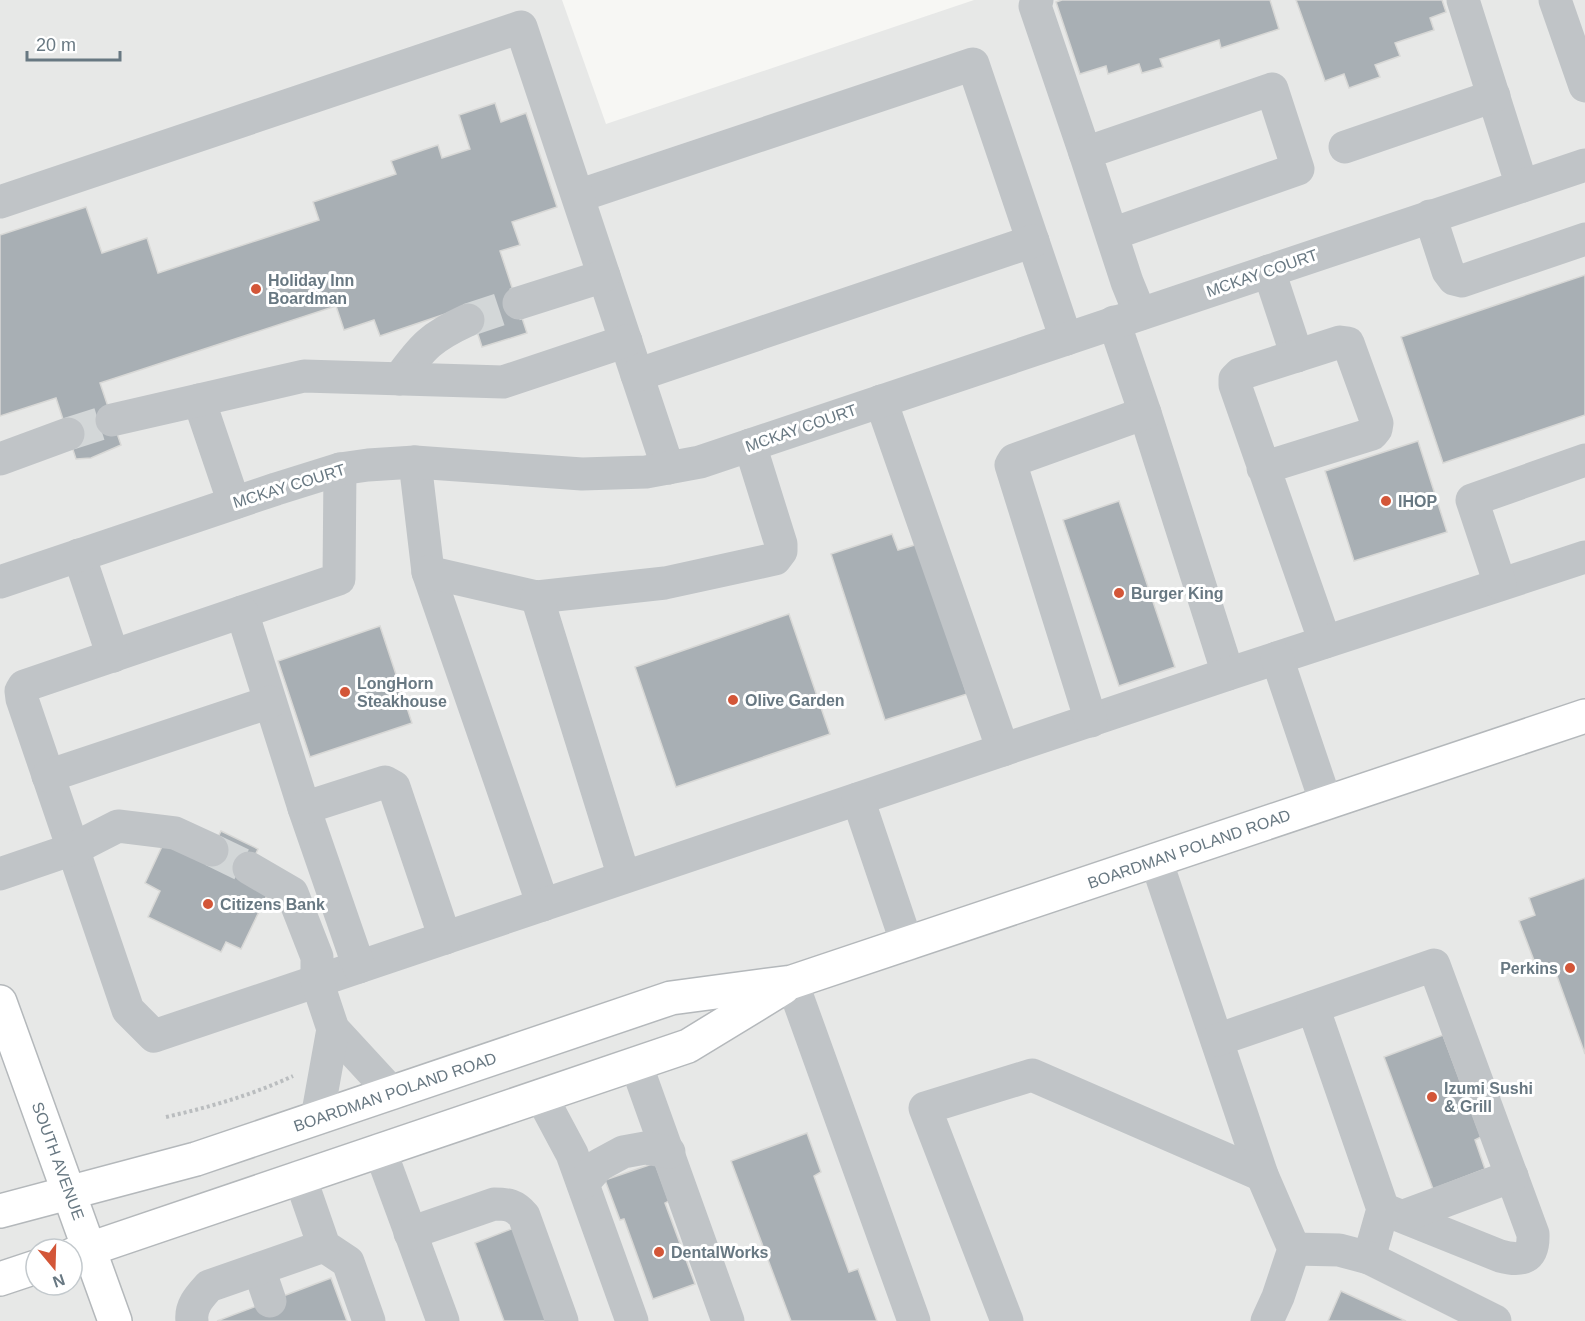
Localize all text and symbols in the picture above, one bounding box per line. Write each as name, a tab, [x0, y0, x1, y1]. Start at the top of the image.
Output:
scale bar	[27, 24, 120, 62]
text: 20 m	[36, 35, 76, 55]
street label: MCKAY COURT	[1204, 246, 1320, 300]
place label: Holiday Inn Boardman	[268, 272, 354, 307]
marker: Holiday Inn Boardman	[249, 282, 263, 296]
street label: MCKAY COURT	[743, 401, 859, 455]
street label: MCKAY COURT	[231, 461, 347, 511]
place label: IHOP	[1398, 493, 1437, 510]
marker: IHOP	[1379, 494, 1393, 508]
place label: Burger King	[1131, 585, 1223, 602]
marker: Burger King	[1112, 586, 1126, 600]
place label: LongHorn Steakhouse	[357, 675, 447, 710]
marker: LongHorn Steakhouse	[338, 685, 352, 699]
place label: Olive Garden	[745, 692, 845, 709]
marker: Olive Garden	[726, 693, 740, 707]
street label: BOARDMAN POLAND ROAD	[1085, 806, 1293, 892]
place label: Citizens Bank	[220, 896, 325, 913]
marker: Citizens Bank	[201, 897, 215, 911]
place label: Perkins	[1500, 960, 1558, 977]
marker: Perkins	[1563, 961, 1577, 975]
street label: BOARDMAN POLAND ROAD	[291, 1049, 499, 1135]
place label: Izumi Sushi & Grill	[1444, 1080, 1533, 1115]
marker: Izumi Sushi & Grill	[1425, 1090, 1439, 1104]
street label: SOUTH AVENUE	[29, 1100, 87, 1222]
north arrow	[24, 1237, 84, 1297]
place label: DentalWorks	[671, 1244, 769, 1261]
marker: DentalWorks	[652, 1245, 666, 1259]
text: N	[50, 1271, 67, 1291]

